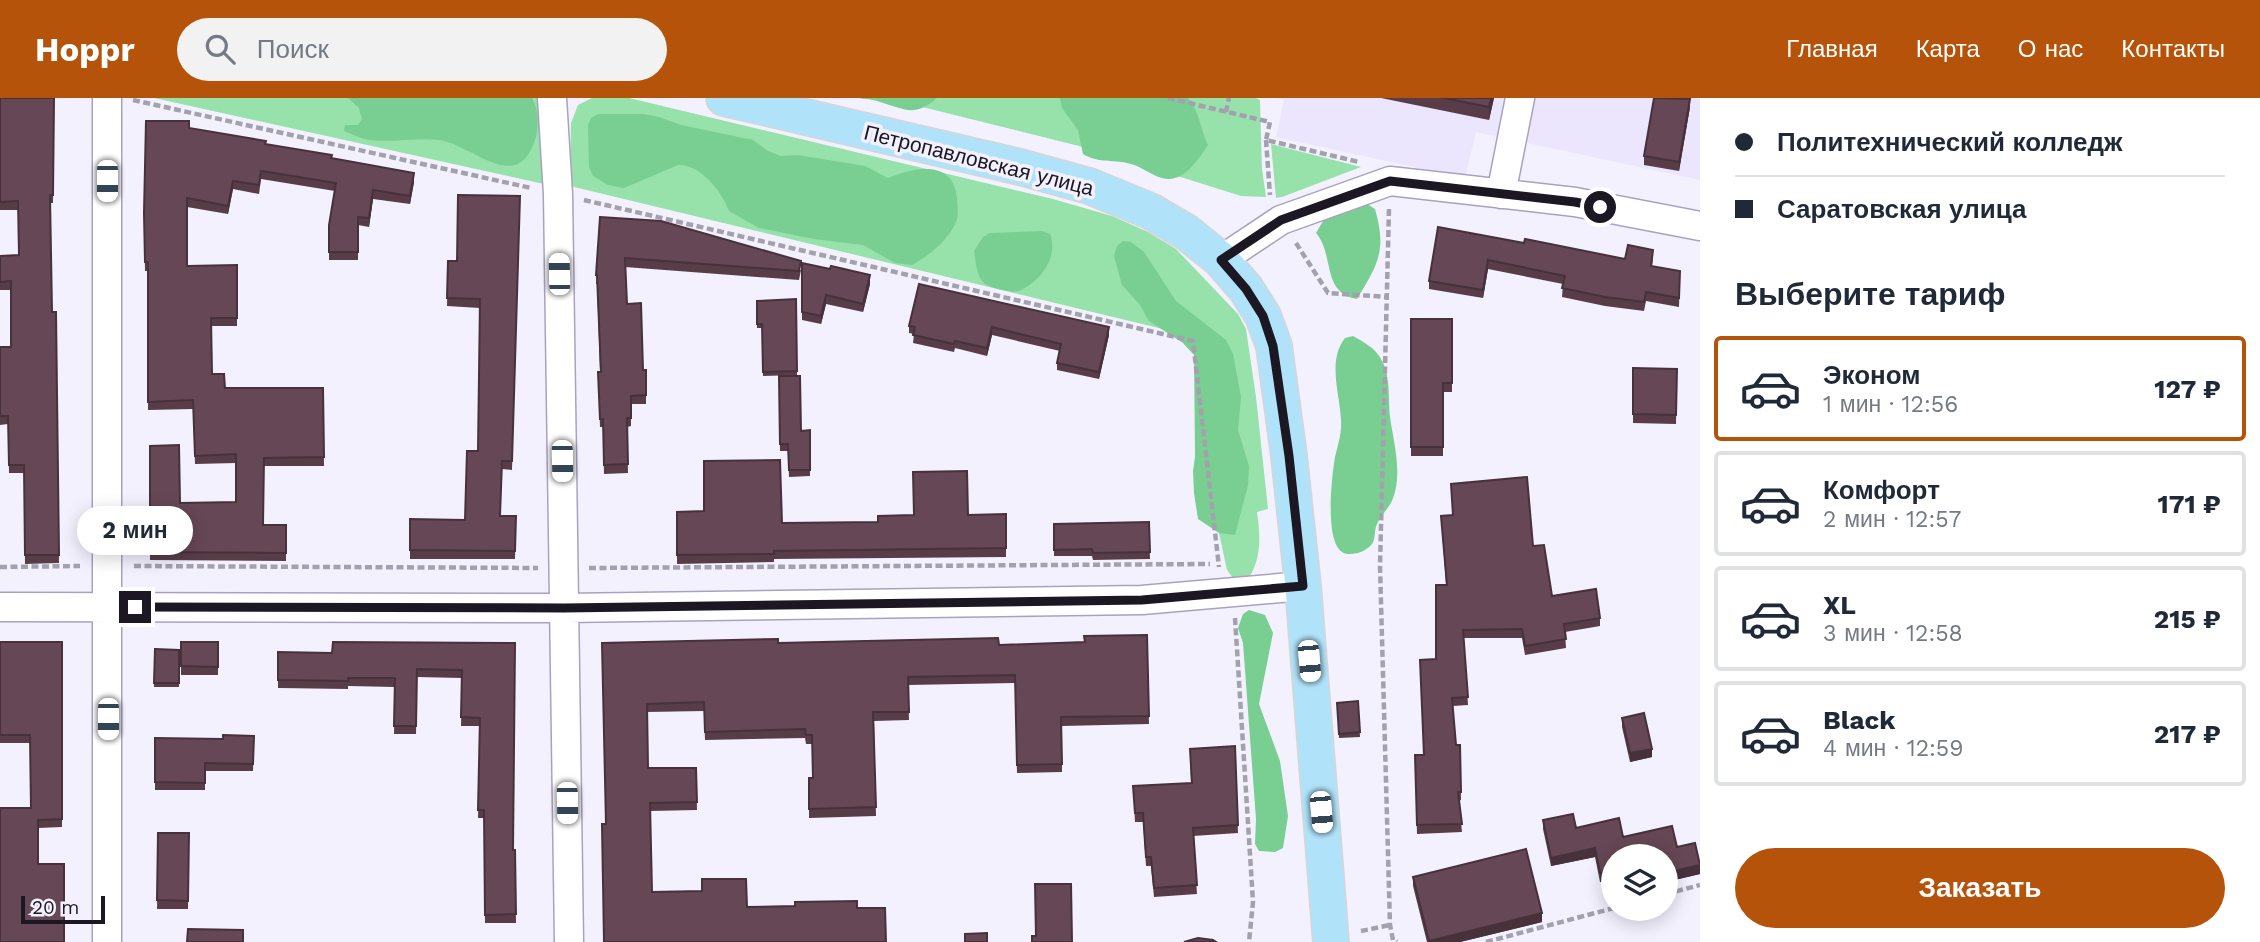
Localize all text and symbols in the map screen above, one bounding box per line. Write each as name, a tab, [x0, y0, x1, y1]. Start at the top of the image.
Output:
search box	[177, 18, 667, 81]
text: Hoppr	[35, 30, 135, 69]
icon: search	[201, 30, 239, 68]
text: Поиск	[257, 34, 329, 64]
text: Главная	[1786, 35, 1878, 63]
text: Карта	[1916, 35, 1980, 63]
text: О нас	[2018, 35, 2083, 63]
text: Контакты	[2121, 35, 2225, 63]
street label: Петропавловская улица	[861, 119, 1097, 201]
text: Политехнический колледж	[1777, 127, 2123, 157]
car	[97, 160, 118, 202]
route start	[1584, 191, 1616, 223]
text: Саратовская улица	[1777, 194, 2026, 224]
car	[549, 253, 570, 295]
text: Выберите тариф	[1735, 275, 2006, 313]
icon: car	[1739, 357, 1802, 420]
text: Эконом	[1823, 360, 1921, 390]
text: 127 ₽	[2154, 374, 2221, 404]
text: 1 мин · 12:56	[1823, 391, 1958, 418]
car	[552, 440, 573, 482]
icon: car	[1739, 472, 1802, 535]
text: Комфорт	[1823, 475, 1940, 505]
text: 171 ₽	[2157, 489, 2221, 519]
callout: 2 мин	[77, 505, 193, 554]
text: 2 мин · 12:57	[1823, 506, 1962, 533]
text: 2 мин	[102, 517, 168, 544]
icon: car	[1739, 587, 1802, 650]
text: XL	[1823, 590, 1856, 620]
route end	[119, 591, 151, 623]
text: 215 ₽	[2154, 604, 2221, 634]
text: 3 мин · 12:58	[1823, 620, 1963, 647]
car	[1297, 639, 1322, 683]
car	[98, 698, 119, 740]
icon: car	[1739, 702, 1802, 765]
text: Black	[1823, 705, 1895, 735]
text: 217 ₽	[2154, 719, 2221, 749]
text: 4 мин · 12:59	[1823, 735, 1963, 762]
car	[557, 782, 578, 824]
car	[1309, 790, 1334, 834]
map controls	[1601, 844, 1678, 921]
button: layers	[1601, 844, 1678, 921]
button: Заказать	[1735, 848, 2225, 928]
scale bar	[21, 893, 105, 925]
text: 20 m	[32, 896, 79, 919]

